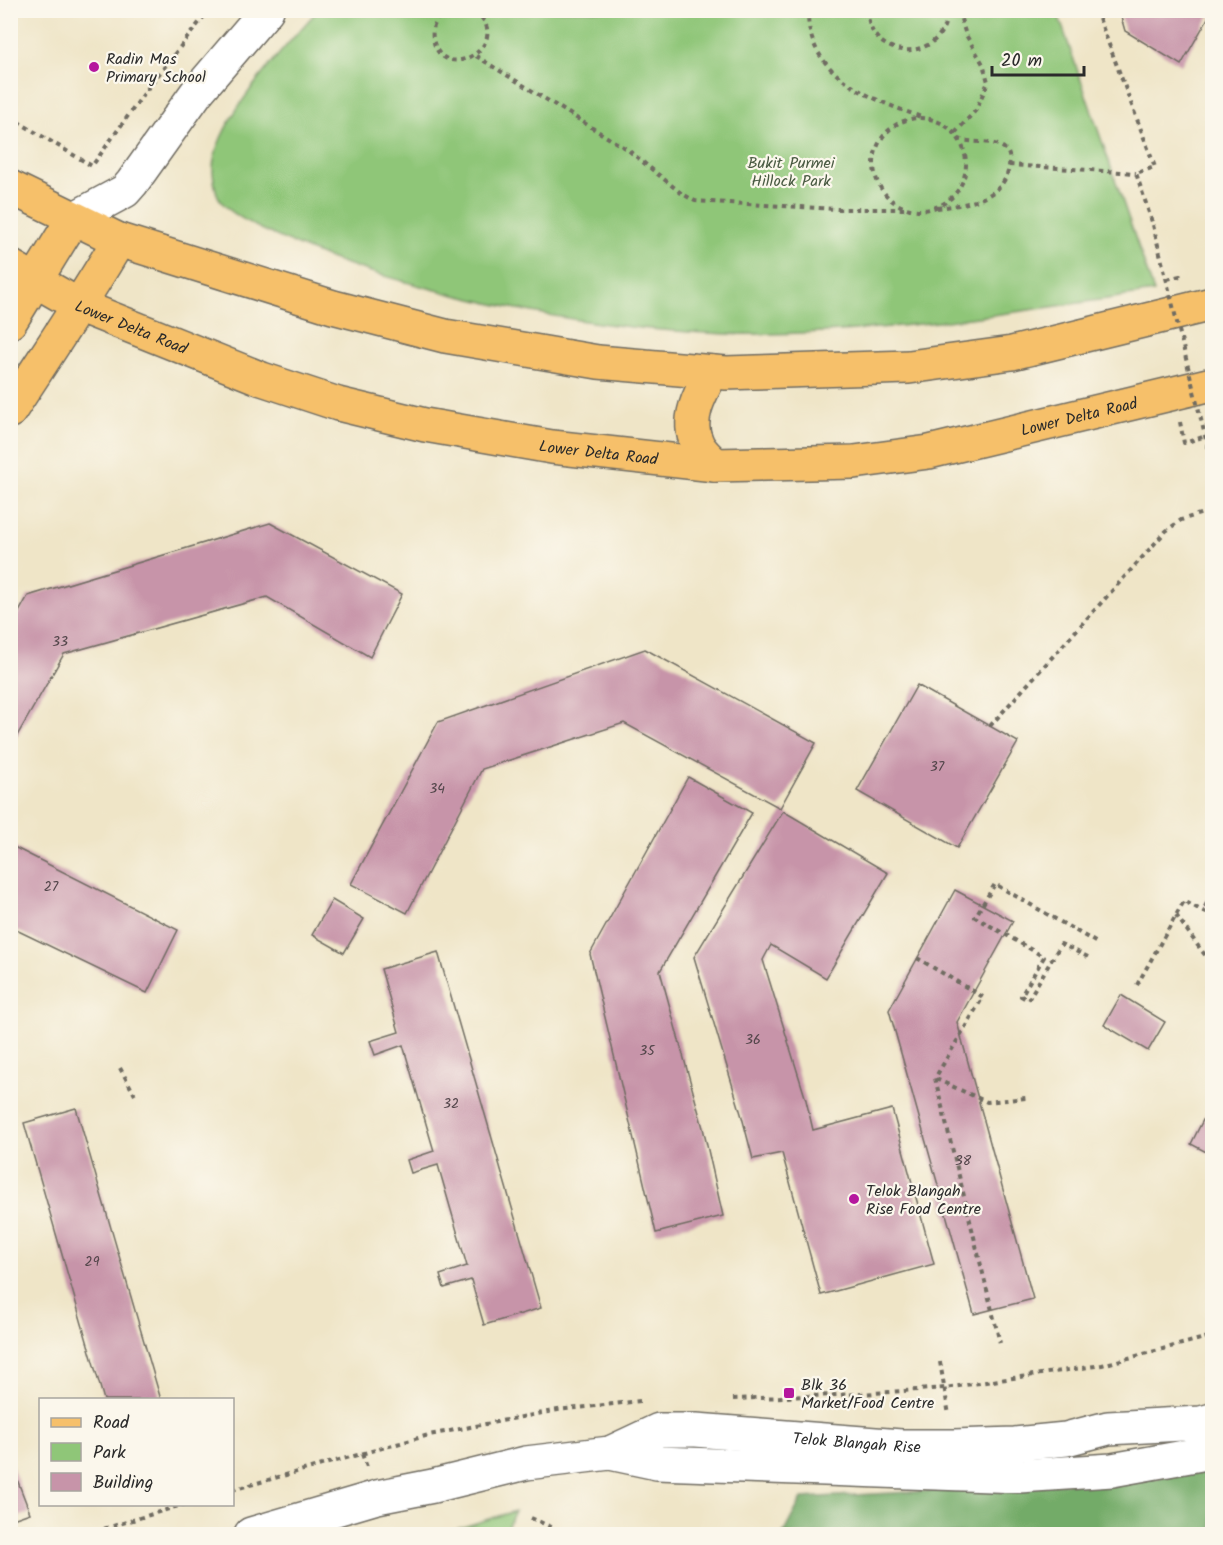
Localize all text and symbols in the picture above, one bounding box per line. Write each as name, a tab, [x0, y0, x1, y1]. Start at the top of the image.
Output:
scale bar	[992, 39, 1084, 77]
place label: Radin Mas Primary School	[106, 47, 206, 90]
text: 20 m	[1001, 47, 1042, 76]
marker: Radin Mas Primary School	[87, 60, 101, 74]
park label: Bukit Purmei Hillock Park	[747, 151, 836, 194]
street label: Lower Delta Road	[71, 294, 192, 362]
street label: Lower Delta Road	[1018, 391, 1141, 444]
street label: Lower Delta Road	[537, 434, 660, 473]
house number: 33	[52, 631, 68, 653]
house number: 37	[930, 756, 945, 778]
house number: 34	[429, 778, 445, 800]
house number: 27	[44, 876, 59, 898]
house number: 36	[745, 1029, 761, 1051]
house number: 35	[639, 1040, 656, 1062]
house number: 32	[443, 1093, 459, 1115]
house number: 38	[955, 1150, 972, 1172]
place label: Telok Blangah Rise Food Centre	[866, 1179, 981, 1222]
marker: Telok Blangah Rise Food Centre	[847, 1192, 861, 1206]
house number: 29	[85, 1251, 100, 1273]
place label: Blk 36 Market/Food Centre	[801, 1373, 934, 1416]
marker: Blk 36 Market/Food Centre	[782, 1386, 796, 1400]
legend	[39, 1398, 234, 1506]
text: Road	[93, 1409, 130, 1438]
street label: Telok Blangah Rise	[792, 1427, 921, 1460]
text: Park	[93, 1439, 126, 1468]
text: Building	[93, 1469, 153, 1498]

